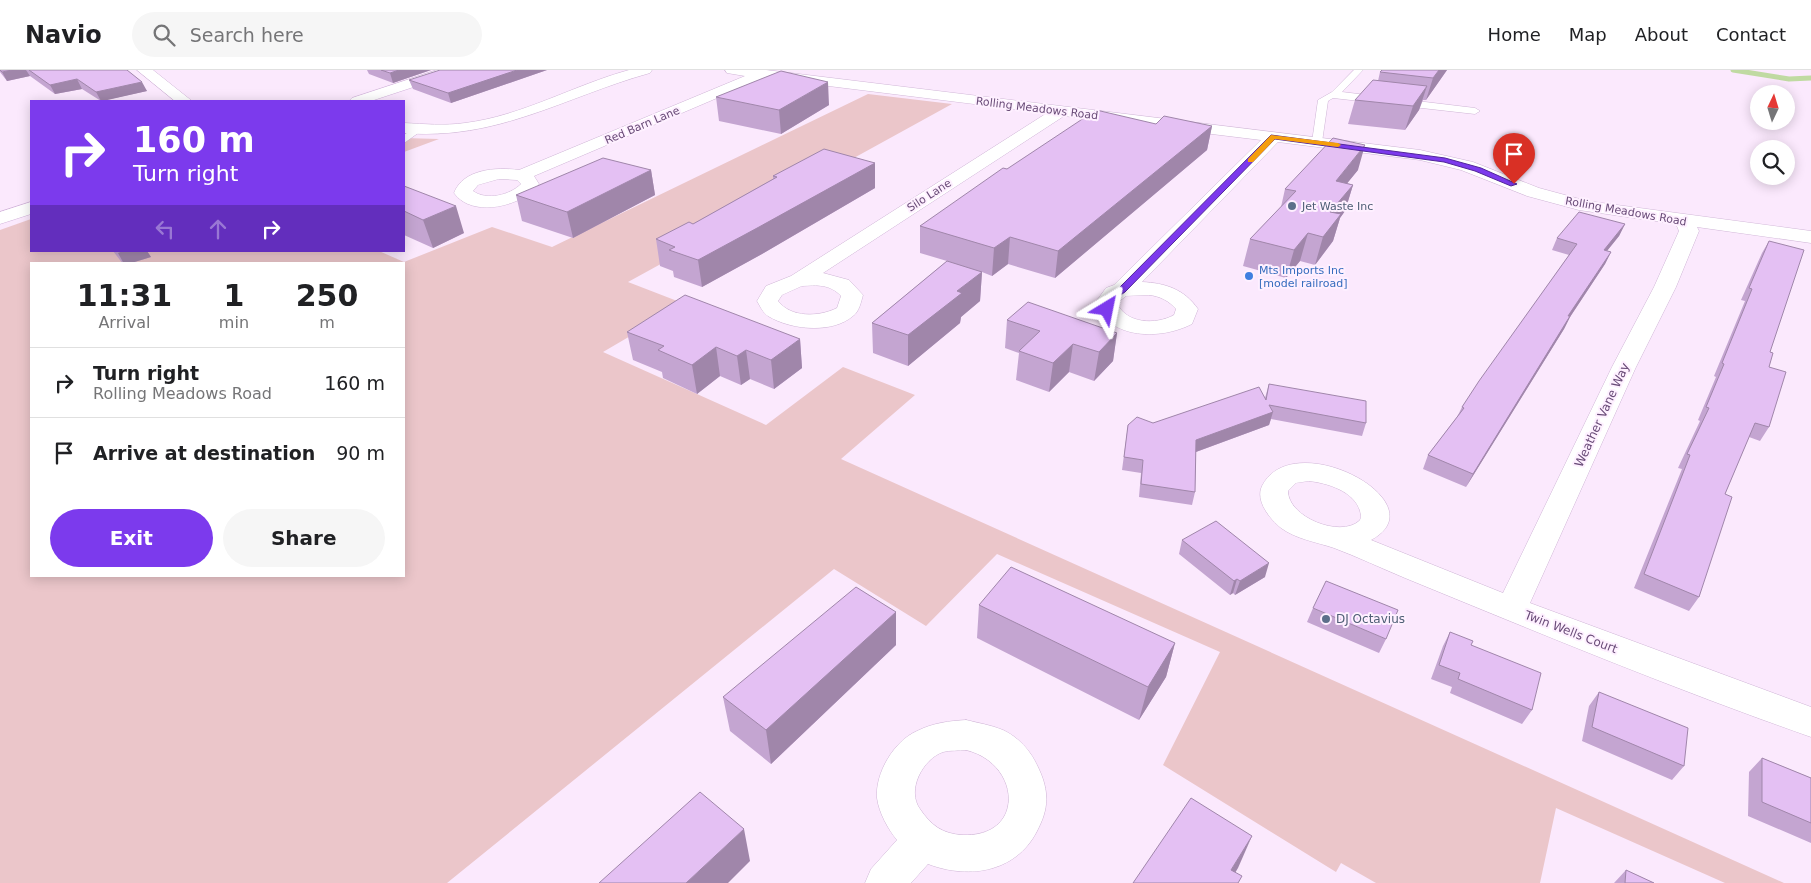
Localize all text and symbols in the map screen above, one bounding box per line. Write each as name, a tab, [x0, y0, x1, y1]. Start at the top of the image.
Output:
search box	[132, 12, 482, 57]
text: Navio	[25, 21, 102, 49]
icon: search	[150, 21, 178, 49]
text: Search here	[190, 24, 304, 46]
text: Home	[1488, 24, 1541, 45]
text: Map	[1569, 24, 1607, 45]
text: About	[1635, 24, 1688, 45]
text: Contact	[1716, 24, 1786, 45]
north arrow	[1750, 85, 1795, 130]
map controls	[1750, 85, 1795, 185]
street label: Rolling Meadows Road	[975, 95, 1099, 122]
street label: Red Barn Lane	[603, 104, 682, 147]
icon: right	[50, 120, 115, 185]
text: 160 m	[133, 120, 255, 160]
pin	[1493, 133, 1535, 184]
icon: arrive	[1500, 140, 1528, 168]
button: search	[1750, 140, 1795, 185]
text: Turn right	[133, 161, 238, 186]
street label: Silo Lane	[905, 176, 954, 214]
street label: Rolling Meadows Road	[1564, 194, 1688, 229]
marker: Jet Waste Inc	[1286, 200, 1298, 212]
place label: Jet Waste Inc	[1301, 200, 1373, 213]
icon: left	[151, 215, 179, 243]
icon: ahead	[204, 215, 232, 243]
icon: right	[257, 215, 285, 243]
place label: Mts Imports Inc [model railroad]	[1259, 264, 1347, 290]
marker: Mts Imports Inc [model railroad]	[1243, 270, 1255, 282]
text: 11:31	[77, 278, 172, 313]
text: 1	[223, 278, 244, 313]
text: 250	[296, 278, 358, 313]
position arrow	[1080, 282, 1132, 334]
text: Arrival	[98, 313, 150, 332]
text: min	[219, 313, 249, 332]
text: m	[319, 313, 335, 332]
street label: Weather Vane Way	[1572, 361, 1632, 469]
text: Turn right	[93, 362, 199, 384]
icon: right	[50, 369, 78, 397]
text: 160 m	[324, 372, 385, 394]
text: Rolling Meadows Road	[93, 384, 272, 403]
icon: arrive	[50, 439, 78, 467]
text: Arrive at destination	[93, 442, 315, 464]
text: 90 m	[336, 442, 385, 464]
button: Exit	[50, 509, 213, 567]
button: Share	[223, 509, 385, 567]
street label: Twin Wells Court	[1522, 608, 1620, 656]
place label: DJ Octavius	[1336, 612, 1405, 626]
marker: DJ Octavius	[1320, 613, 1332, 625]

